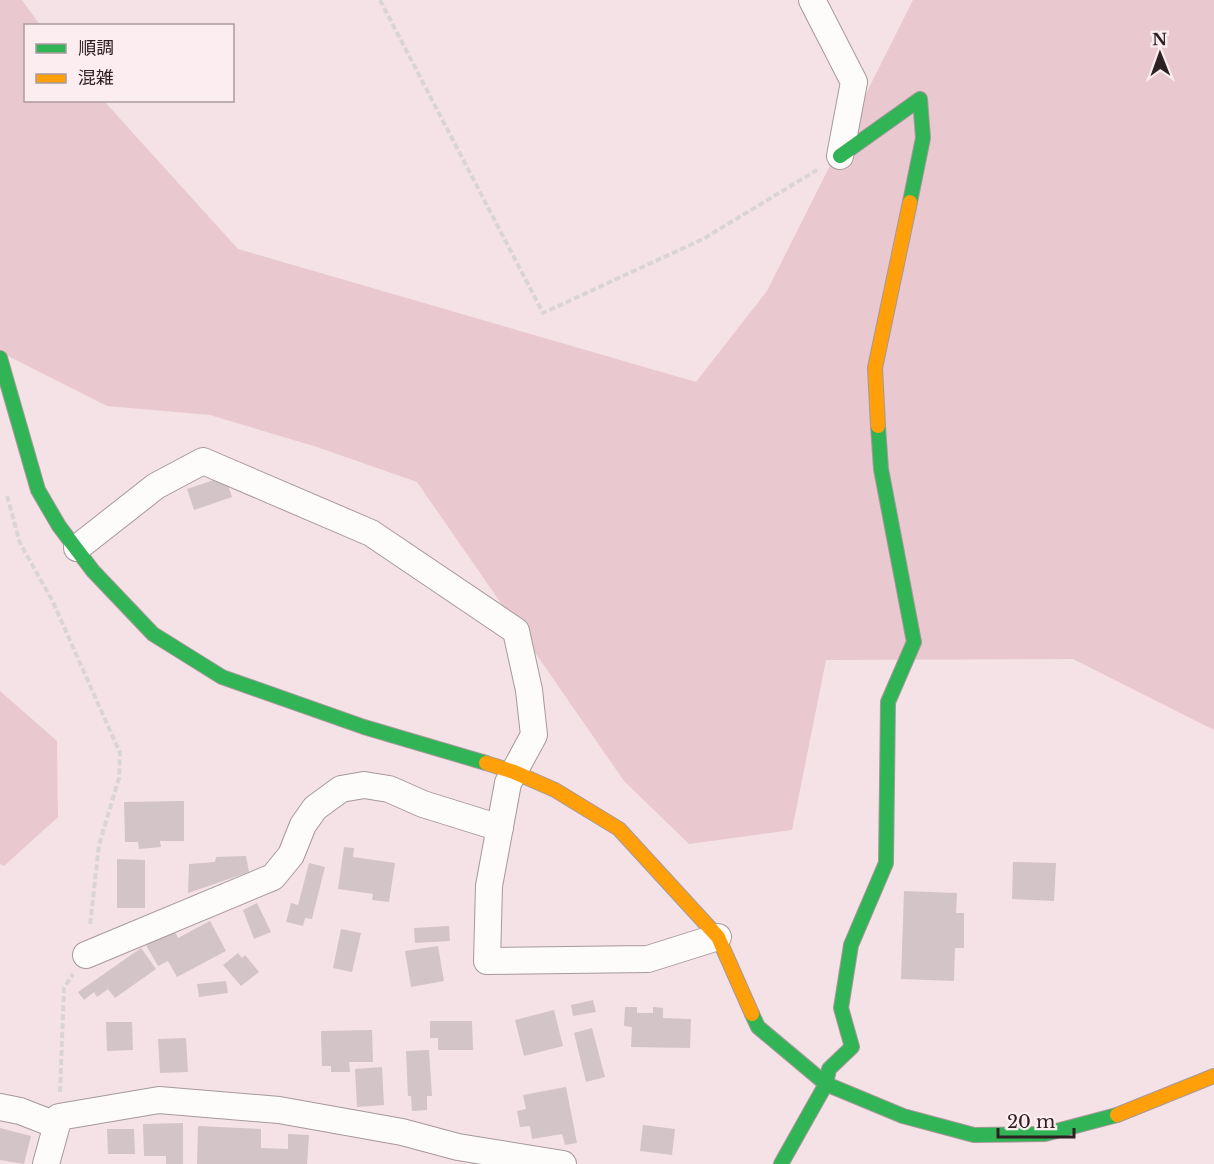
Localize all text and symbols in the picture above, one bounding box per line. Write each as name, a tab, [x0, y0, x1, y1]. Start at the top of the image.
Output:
legend	[24, 24, 234, 102]
north arrow	[1130, 24, 1190, 84]
text: N	[1152, 29, 1167, 49]
text: 順調	[78, 37, 114, 59]
text: 混雑	[78, 67, 114, 89]
scale bar	[998, 1101, 1074, 1139]
text: 20 m	[1007, 1111, 1055, 1133]

